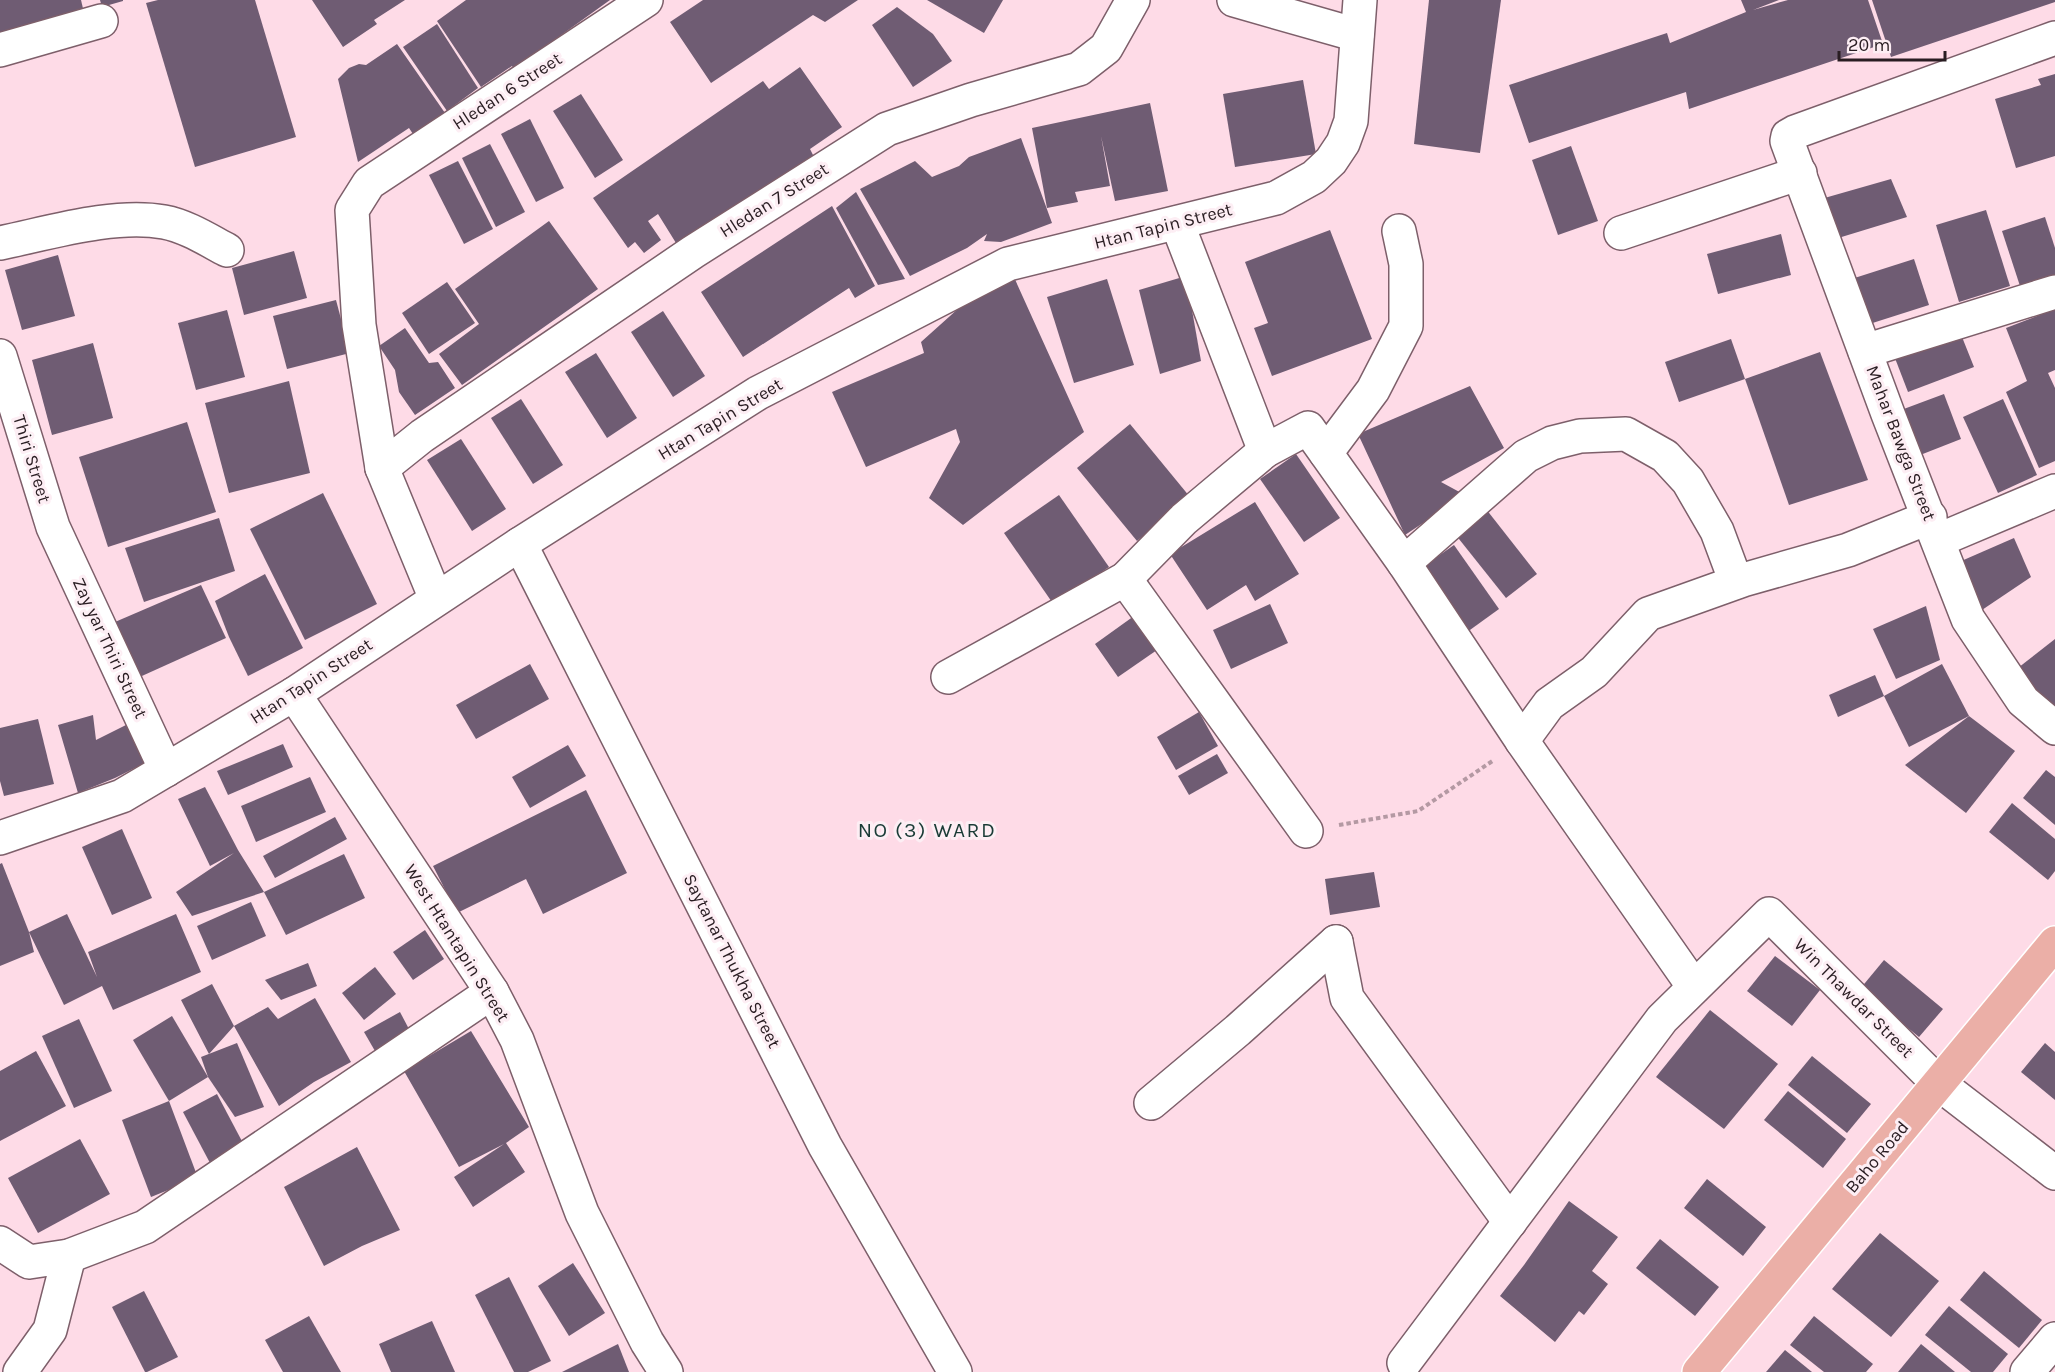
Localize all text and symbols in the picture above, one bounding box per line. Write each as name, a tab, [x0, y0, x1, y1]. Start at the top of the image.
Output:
scale bar	[1839, 24, 1946, 62]
text: 20 m	[1848, 34, 1890, 56]
street label: Hledan 6 Street	[448, 47, 566, 135]
street label: Hledan 7 Street	[716, 158, 833, 242]
street label: Htan Tapin Street	[1092, 198, 1235, 254]
street label: Mahar Bawga Street	[1861, 362, 1941, 524]
street label: Htan Tapin Street	[654, 373, 787, 465]
street label: Thiri Street	[8, 412, 56, 506]
street label: Zay yar Thiri Street	[68, 574, 152, 722]
street label: Htan Tapin Street	[246, 633, 377, 729]
district label: NO (3) WARD	[858, 818, 996, 842]
street label: West Htantapin Street	[399, 860, 515, 1026]
street label: Saytanar Thukha Street	[678, 870, 786, 1052]
street label: Win Thawdar Street	[1790, 934, 1919, 1063]
street label: Baho Road	[1840, 1116, 1914, 1198]

